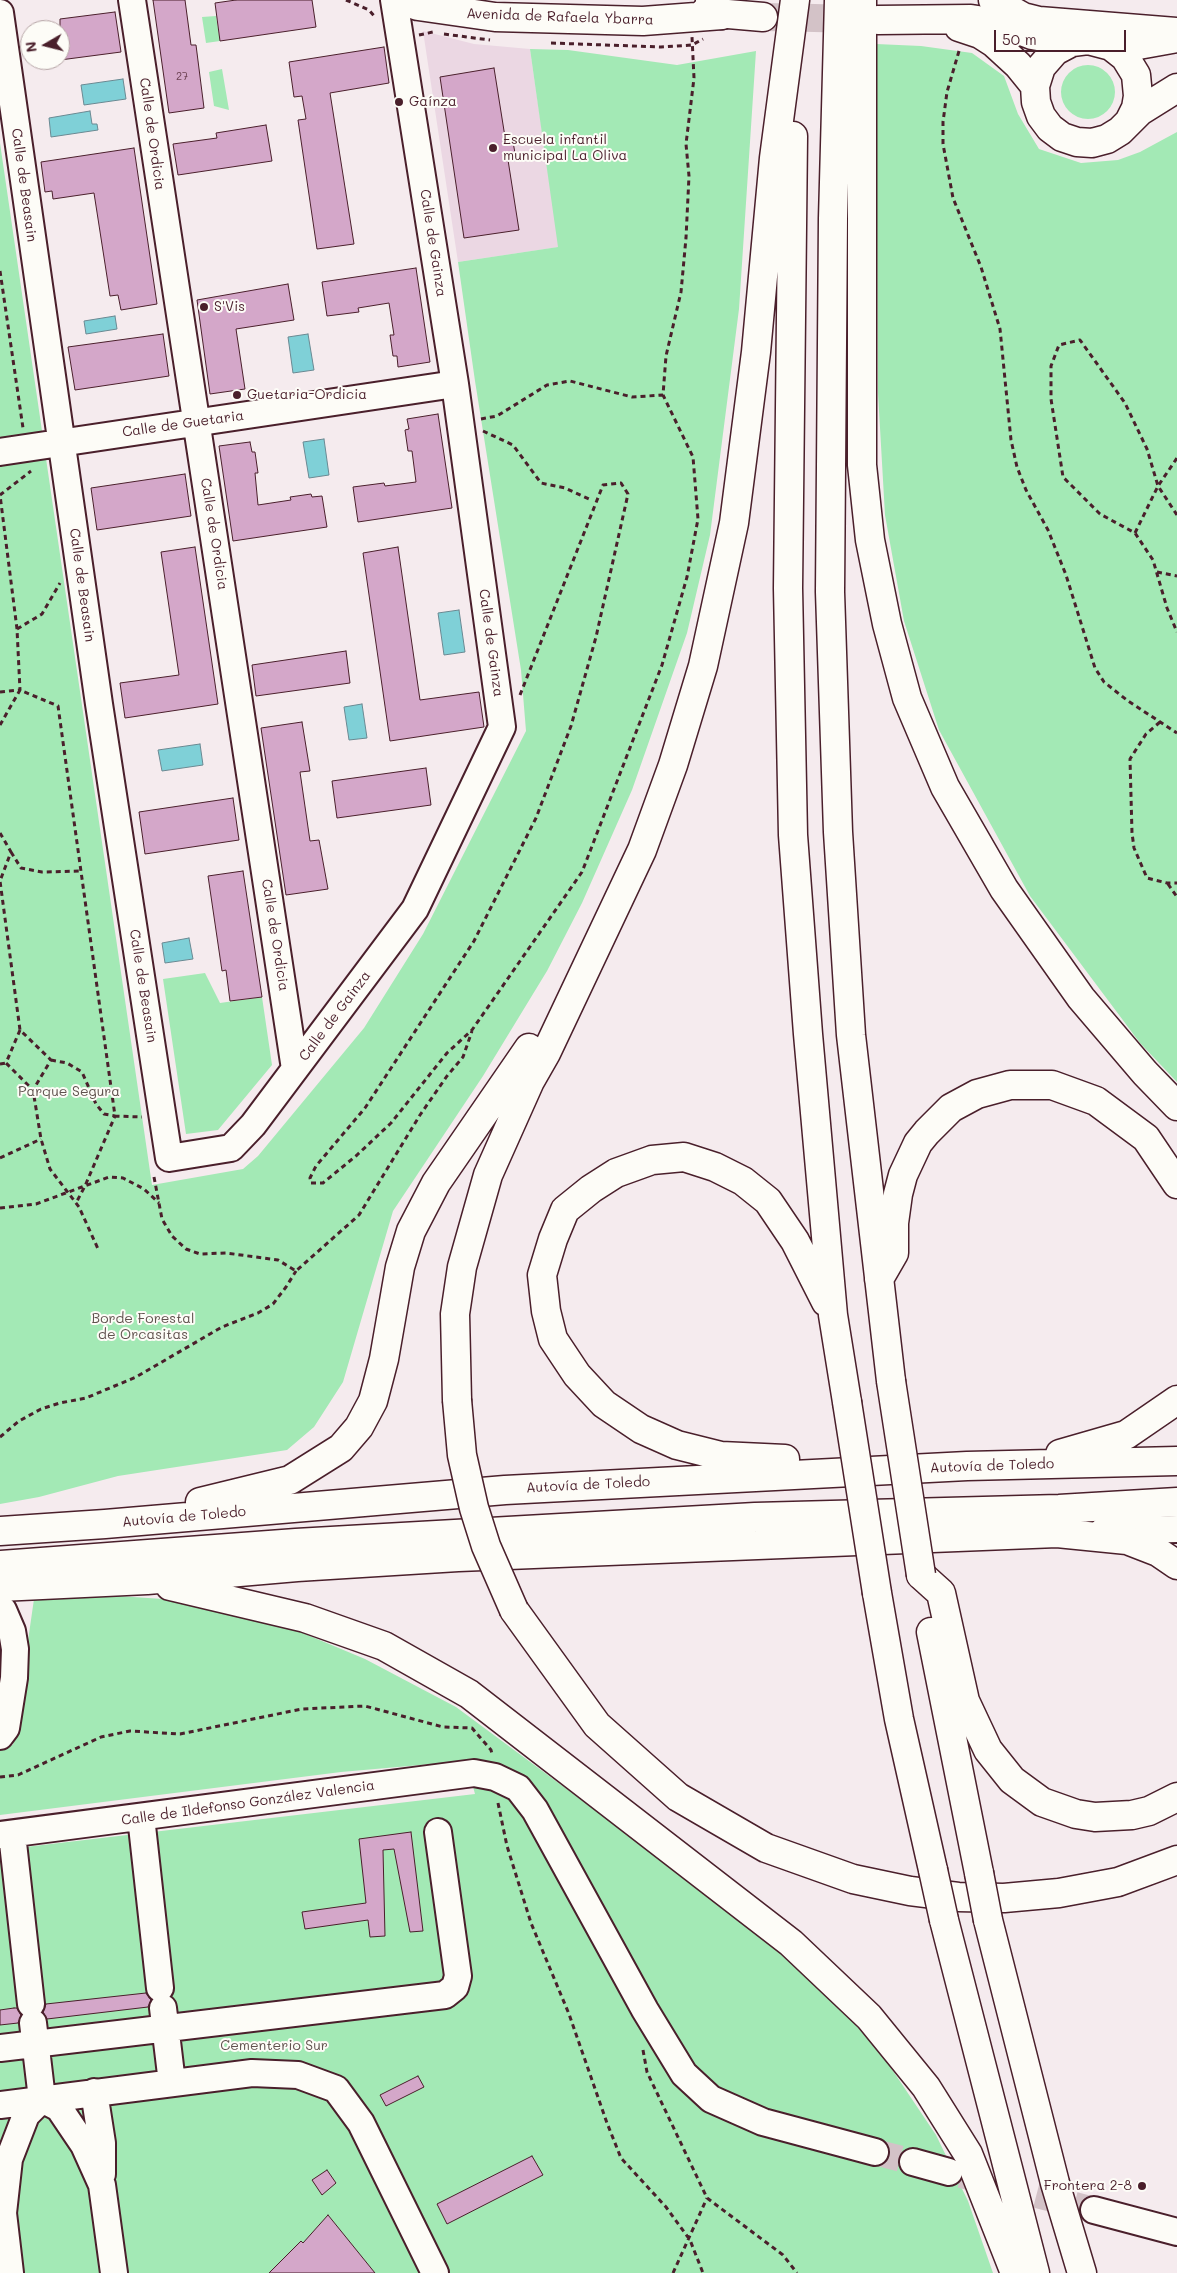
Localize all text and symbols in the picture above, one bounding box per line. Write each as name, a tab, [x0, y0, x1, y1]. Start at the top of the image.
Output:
street label: Avenida de Rafaela Ybarra	[466, 5, 654, 29]
north arrow	[20, 20, 70, 70]
scale bar	[997, 20, 1130, 52]
text: 50 m	[1002, 29, 1037, 49]
text: N	[20, 40, 41, 54]
house number: 27	[176, 70, 188, 84]
street label: Calle de Ordicia	[136, 77, 168, 191]
place label: Gaínza	[409, 94, 457, 110]
marker: Gaínza	[393, 96, 405, 108]
street label: Calle de Beasain	[8, 127, 40, 243]
place label: Escuela infantil municipal La Oliva	[503, 132, 627, 164]
marker: Escuela infantil municipal La Oliva	[487, 142, 499, 154]
street label: Calle de Gainza	[416, 188, 450, 298]
place label: S'Vis	[214, 299, 245, 315]
marker: S'Vis	[198, 301, 210, 313]
place label: Guetaria-Ordicia	[247, 387, 367, 403]
marker: Guetaria-Ordicia	[231, 389, 243, 401]
street label: Calle de Guetaria	[121, 407, 245, 441]
street label: Calle de Ordicia	[197, 477, 231, 591]
street label: Calle de Beasain	[66, 527, 98, 643]
street label: Calle de Gainza	[475, 588, 507, 698]
street label: Calle de Ordicia	[258, 878, 292, 992]
street label: Calle de Beasain	[126, 928, 160, 1044]
street label: Calle de Gainza	[296, 968, 374, 1064]
park label: Parque Segura	[18, 1084, 120, 1100]
park label: Borde Forestal de Orcasitas	[91, 1311, 195, 1344]
street label: Autovía de Toledo	[930, 1455, 1054, 1477]
street label: Autovía de Toledo	[525, 1473, 651, 1497]
street label: Autovía de Toledo	[121, 1503, 247, 1531]
street label: Calle de Ildefonso González Valencia	[120, 1777, 376, 1829]
park label: Cementerio Sur	[220, 2038, 328, 2054]
place label: Frontera 2-8	[1044, 2178, 1132, 2194]
marker: Frontera 2-8	[1136, 2180, 1148, 2192]

